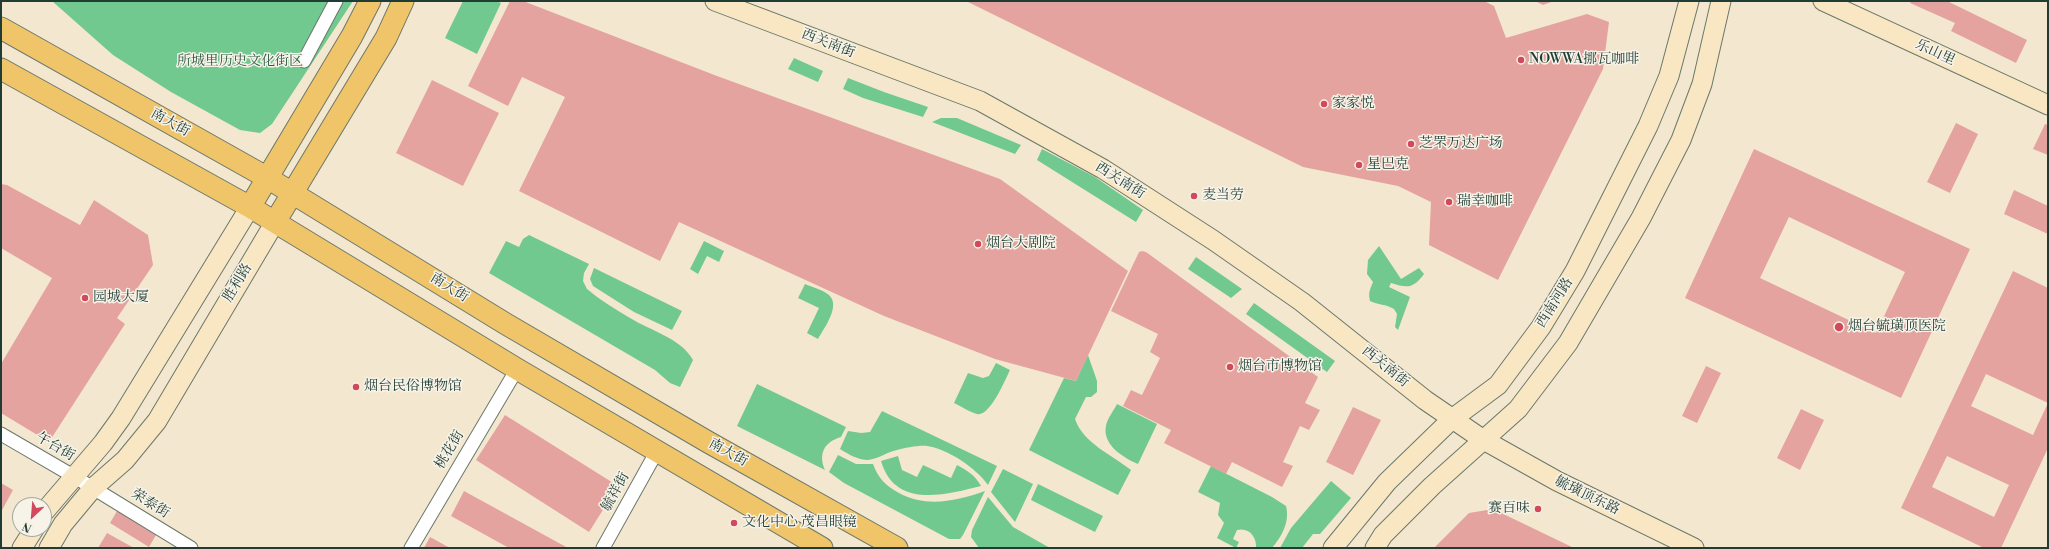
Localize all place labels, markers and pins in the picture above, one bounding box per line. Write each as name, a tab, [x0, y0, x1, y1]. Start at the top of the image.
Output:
place label: NOWWA挪瓦咖啡	[1529, 52, 1639, 68]
marker: NOWWA挪瓦咖啡	[1516, 55, 1526, 65]
place label: 家家悦	[1332, 96, 1374, 112]
marker: 家家悦	[1319, 99, 1329, 109]
place label: 芝罘万达广场	[1419, 136, 1503, 152]
marker: 芝罘万达广场	[1406, 139, 1416, 149]
place label: 星巴克	[1367, 157, 1409, 173]
marker: 星巴克	[1354, 160, 1364, 170]
place label: 麦当劳	[1202, 188, 1244, 204]
marker: 麦当劳	[1189, 191, 1199, 201]
place label: 瑞幸咖啡	[1457, 194, 1513, 210]
marker: 瑞幸咖啡	[1444, 197, 1454, 207]
place label: 烟台大剧院	[986, 236, 1056, 252]
marker: 烟台大剧院	[973, 239, 983, 249]
place label: 园城大厦	[93, 290, 149, 306]
marker: 园城大厦	[80, 293, 90, 303]
place label: 烟台毓璜顶医院	[1848, 319, 1946, 335]
marker: 烟台毓璜顶医院	[1833, 321, 1845, 333]
place label: 烟台市博物馆	[1238, 359, 1322, 375]
marker: 烟台市博物馆	[1225, 362, 1235, 372]
place label: 烟台民俗博物馆	[364, 379, 462, 395]
marker: 烟台民俗博物馆	[351, 382, 361, 392]
place label: 赛百味	[1488, 501, 1530, 517]
marker: 赛百味	[1533, 504, 1543, 514]
place label: 文化中心 茂昌眼镜	[742, 515, 857, 531]
marker: 文化中心 茂昌眼镜	[729, 518, 739, 528]

